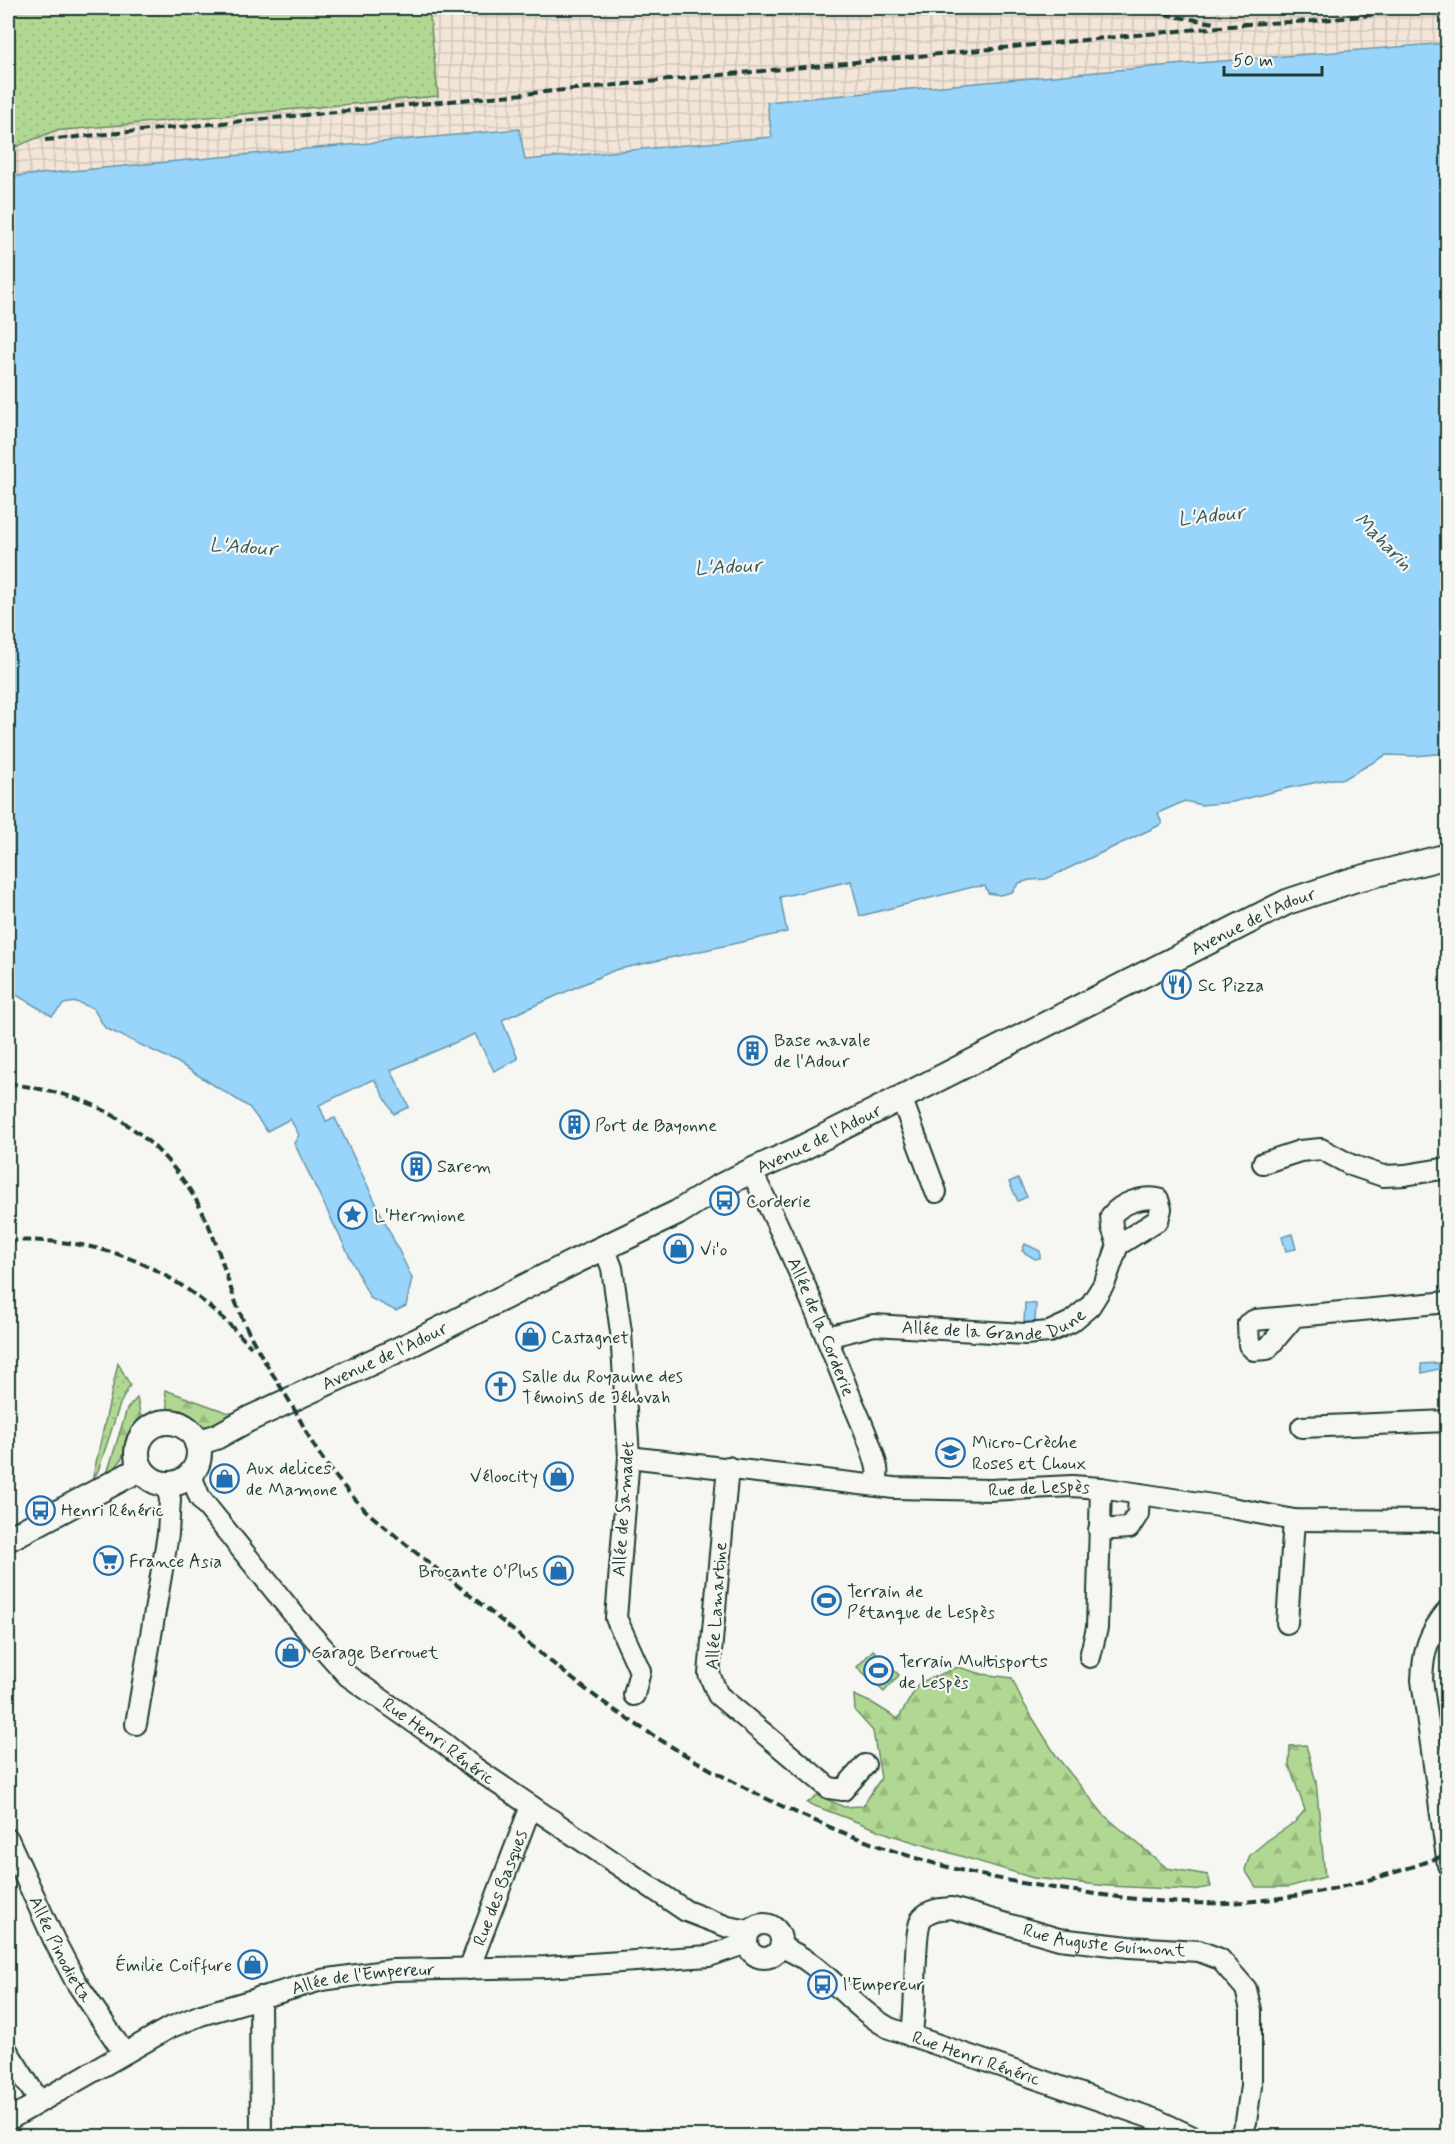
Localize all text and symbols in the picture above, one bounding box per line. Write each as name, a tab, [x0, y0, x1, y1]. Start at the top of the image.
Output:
scale bar	[1224, 39, 1322, 77]
text: 50 m	[1233, 49, 1273, 73]
water label: L'Adour	[1176, 499, 1249, 533]
water label: Maharin	[1348, 507, 1418, 577]
water label: L'Adour	[209, 532, 280, 563]
water label: L'Adour	[694, 552, 765, 583]
street label: Avenue de l'Adour	[1187, 882, 1320, 962]
restaurant icon: Sc Pizza	[1161, 969, 1193, 1001]
place label: Sc Pizza	[1198, 974, 1264, 998]
place label: Base navale de l'Adour	[774, 1029, 871, 1074]
building icon: Base navale de l'Adour	[737, 1034, 769, 1066]
street label: Avenue de l'Adour	[753, 1098, 886, 1180]
building icon: Port de Bayonne	[558, 1109, 590, 1141]
place label: Port de Bayonne	[595, 1114, 717, 1138]
building icon: Sarem	[400, 1150, 432, 1182]
place label: Sarem	[437, 1155, 491, 1179]
bus stop icon: Corderie	[709, 1185, 741, 1217]
place label: Corderie	[746, 1190, 811, 1214]
place icon: L'Hermione	[337, 1199, 369, 1231]
place label: L'Hermione	[374, 1204, 465, 1228]
shop icon: Vi'o	[663, 1233, 695, 1265]
place label: Vi'o	[700, 1238, 727, 1262]
street label: Allée de la Corderie	[781, 1254, 860, 1400]
street label: Allée de la Grande Dune	[901, 1303, 1091, 1347]
street label: Avenue de l'Adour	[318, 1316, 452, 1397]
shop icon: Castagnet	[514, 1321, 546, 1353]
place label: Castagnet	[551, 1326, 629, 1350]
place label: Salle du Royaume des Témoins de Jéhovah	[522, 1365, 683, 1410]
church icon: Salle du Royaume des Témoins de Jéhovah	[485, 1370, 517, 1402]
place label: Micro-Crèche Roses et Choux	[972, 1431, 1086, 1476]
school or university icon: Micro-Crèche Roses et Choux	[935, 1436, 967, 1468]
street label: Allée de Samadet	[607, 1440, 641, 1577]
place label: Aux delices de Mamone	[246, 1457, 338, 1502]
shop icon: Véloocity	[543, 1460, 575, 1492]
shop icon: Aux delices de Mamone	[209, 1462, 241, 1494]
place label: Véloocity	[470, 1465, 538, 1489]
street label: Rue de Lespès	[988, 1475, 1091, 1503]
bus stop icon: Henri Rénéric	[24, 1494, 56, 1526]
place label: Henri Rénéric	[61, 1499, 164, 1523]
street label: Allée Lamartine	[701, 1541, 733, 1671]
supermarket icon: France Asia	[92, 1545, 124, 1577]
place label: France Asia	[129, 1550, 222, 1574]
shop icon: Brocante O'Plus	[543, 1555, 575, 1587]
place label: Brocante O'Plus	[419, 1560, 538, 1584]
place label: Terrain de Pétanque de Lespès	[847, 1580, 995, 1625]
sports icon: Terrain de Pétanque de Lespès	[810, 1585, 842, 1617]
shop icon: Garage Berrouet	[274, 1636, 306, 1668]
place label: Garage Berrouet	[311, 1641, 439, 1666]
place label: Terrain Multisports de Lespès	[899, 1650, 1048, 1695]
sports icon: Terrain Multisports de Lespès	[862, 1655, 894, 1687]
street label: Rue Henri Rénéric	[377, 1693, 499, 1791]
street label: Rue des Basques	[468, 1827, 534, 1949]
street label: Allée Pinodieta	[23, 1892, 97, 2008]
street label: Rue Auguste Guimont	[1020, 1918, 1186, 1963]
shop icon: Émilie Coiffure	[237, 1949, 269, 1981]
place label: Émilie Coiffure	[115, 1954, 232, 1978]
street label: Allée de l'Empereur	[289, 1958, 435, 2001]
bus stop icon: l'Empereur	[806, 1968, 838, 2000]
place label: l'Empereur	[843, 1973, 924, 1997]
street label: Rue Henri Rénéric	[909, 2026, 1043, 2092]

